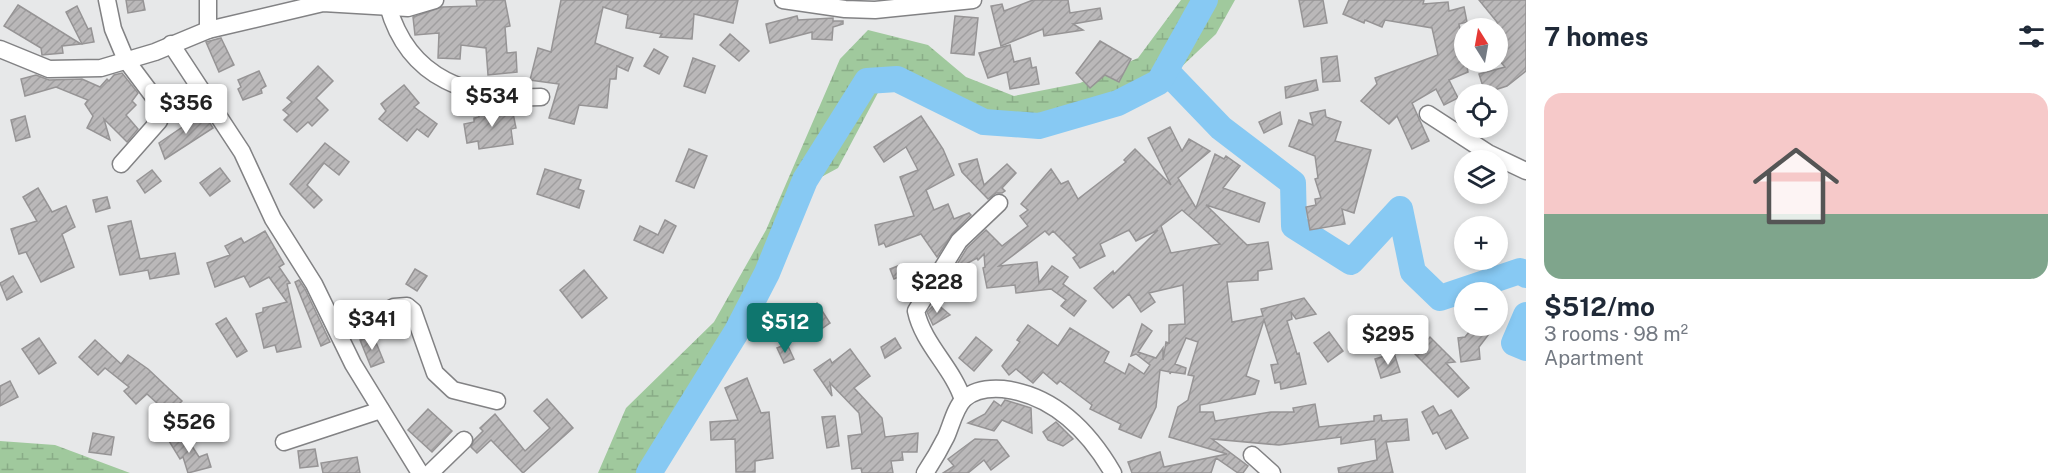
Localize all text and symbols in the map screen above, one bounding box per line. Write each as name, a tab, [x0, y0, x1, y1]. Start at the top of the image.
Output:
north arrow	[1454, 18, 1508, 72]
map controls	[1454, 18, 1508, 336]
icon: filters	[2015, 20, 2048, 53]
text: 7 homes	[1544, 21, 1648, 52]
pin: $534	[456, 77, 528, 128]
pin: $356	[150, 84, 222, 135]
text: $534	[465, 84, 519, 108]
button: locate	[1454, 84, 1508, 138]
text: $356	[159, 91, 213, 115]
icon: home	[1742, 132, 1850, 240]
button: layers	[1454, 150, 1508, 204]
button: +	[1454, 216, 1508, 270]
pin: $228	[901, 263, 973, 314]
text: $228	[911, 270, 963, 294]
button: −	[1454, 282, 1508, 336]
text: $512/mo	[1544, 291, 1655, 322]
pin: $341	[336, 300, 408, 351]
pin: $512	[749, 303, 821, 354]
text: $341	[348, 307, 396, 331]
text: $512	[761, 310, 809, 334]
pin: $295	[1352, 315, 1424, 366]
text: $295	[1362, 322, 1415, 346]
text: 3 rooms · 98 m²	[1544, 322, 1688, 346]
text: Apartment	[1544, 346, 1644, 370]
pin: $526	[153, 403, 225, 454]
text: $526	[162, 410, 216, 434]

